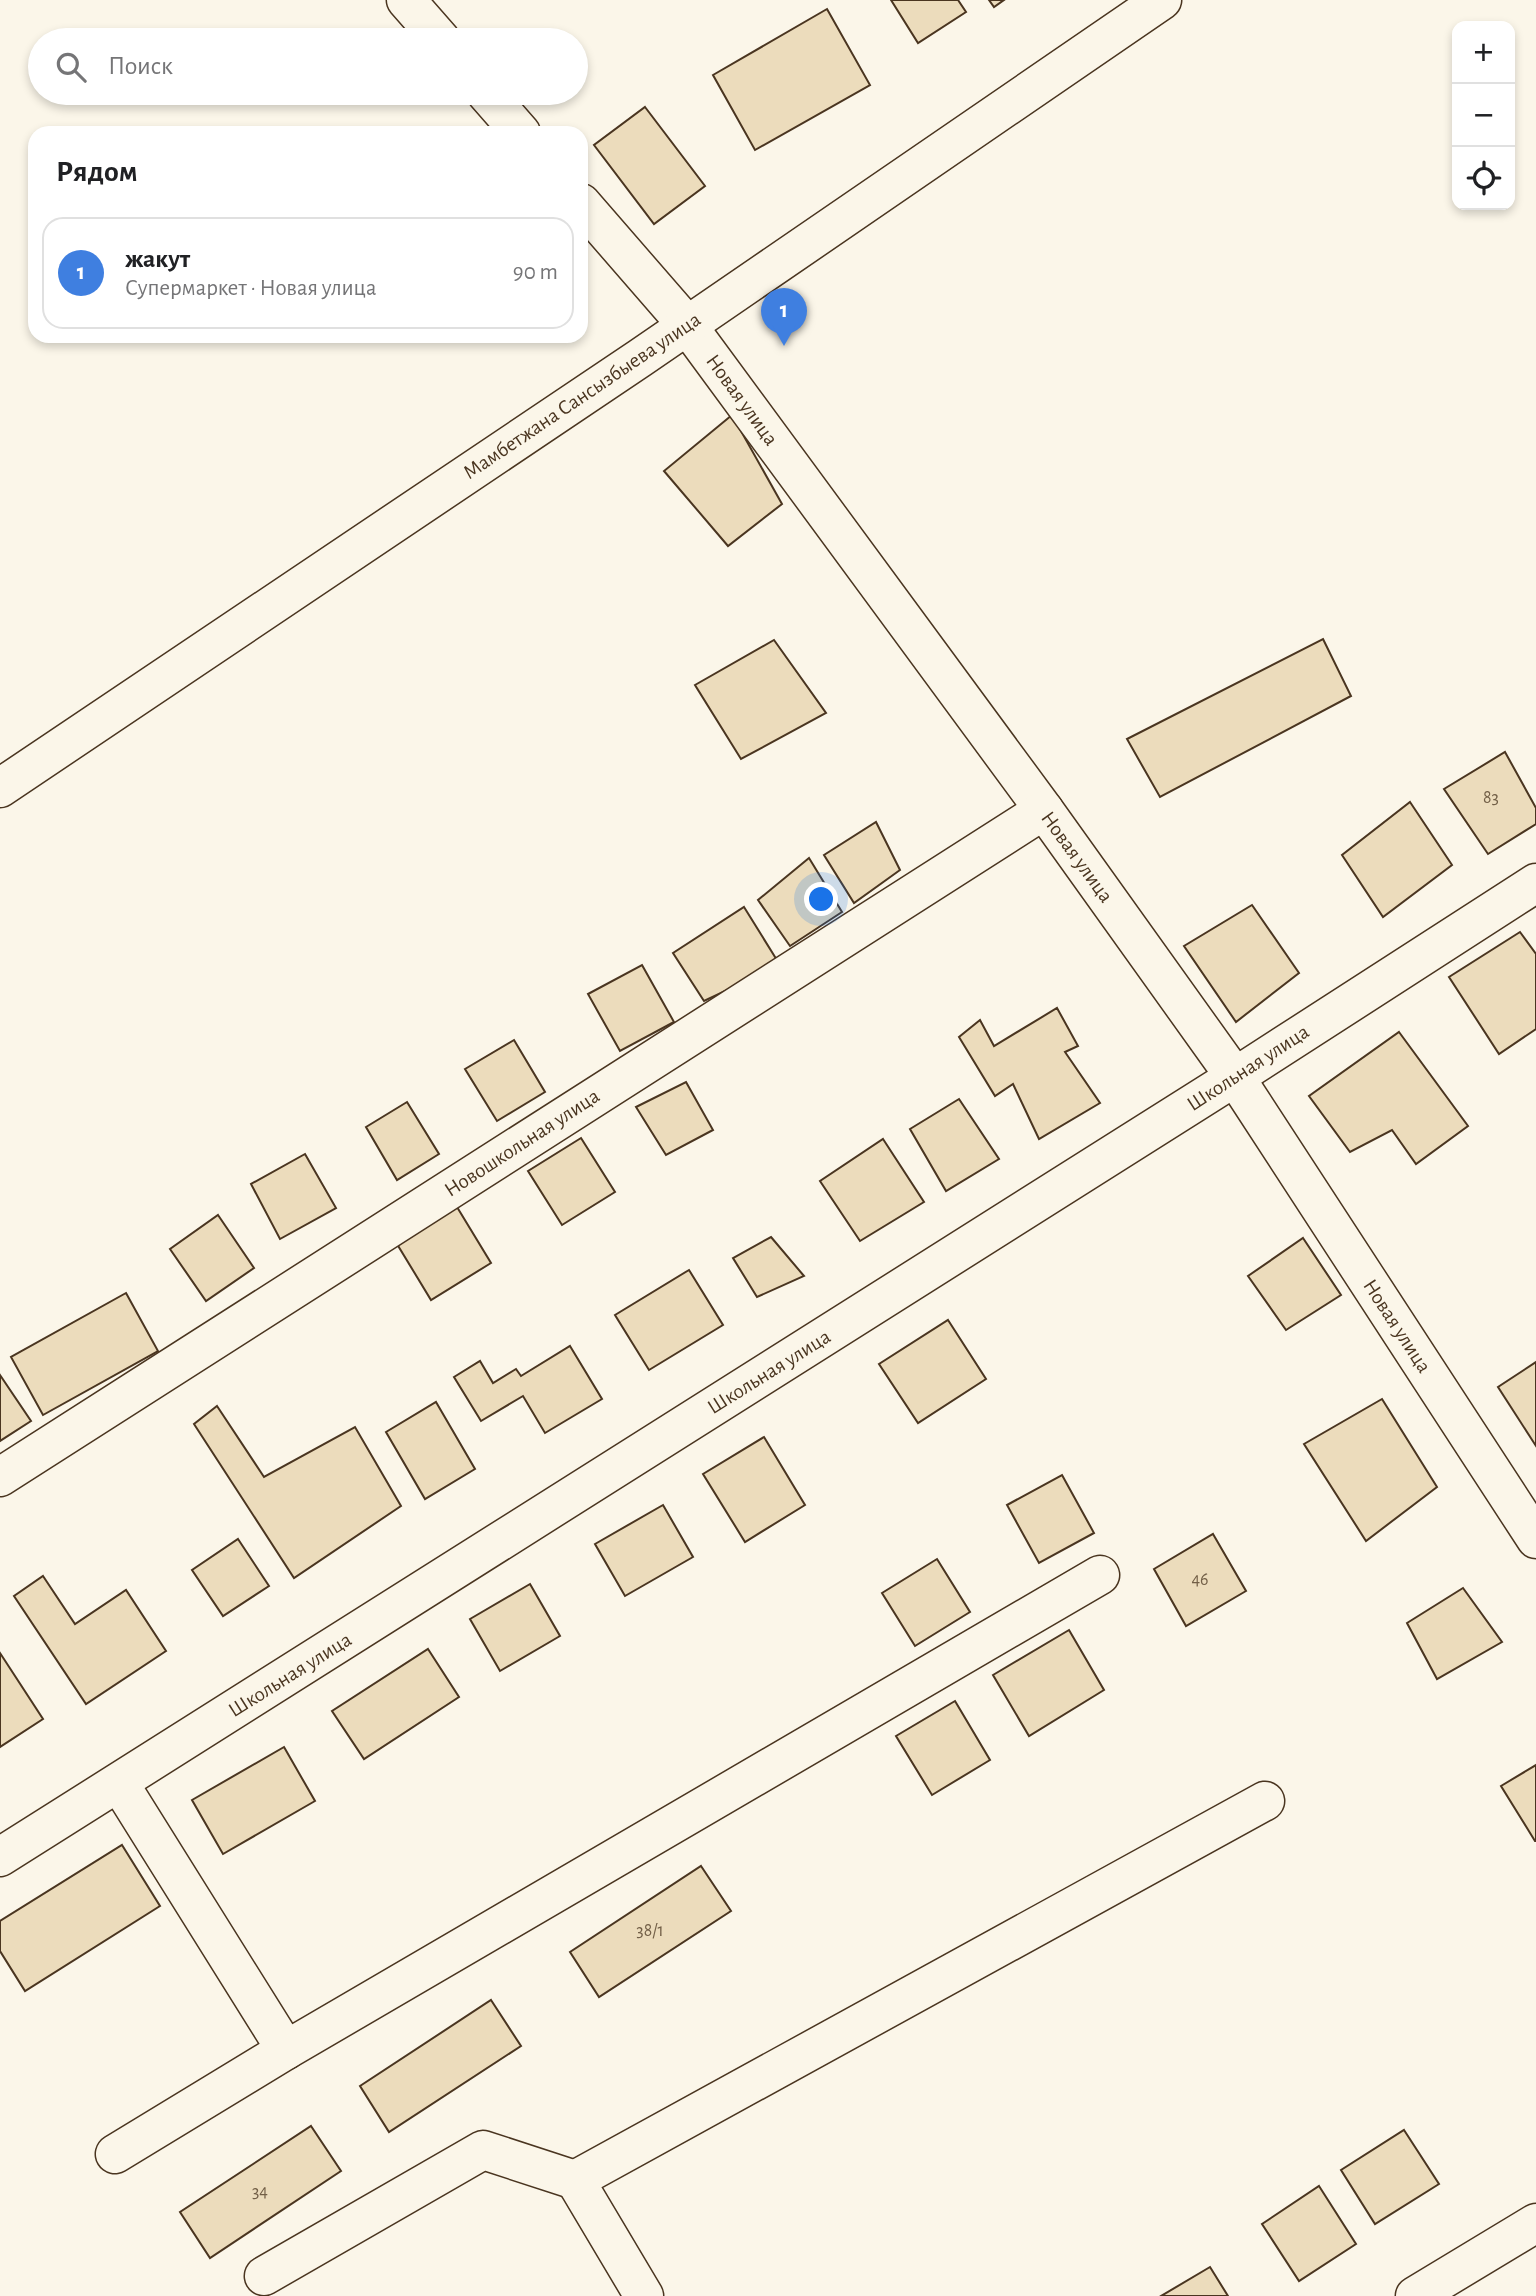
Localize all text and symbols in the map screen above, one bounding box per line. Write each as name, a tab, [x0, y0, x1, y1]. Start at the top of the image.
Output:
map controls	[1452, 21, 1515, 210]
button: +	[1452, 21, 1515, 84]
search box	[28, 28, 588, 105]
icon: search	[52, 48, 90, 86]
text: Поиск	[108, 53, 173, 79]
button: −	[1452, 84, 1515, 147]
button: locate	[1452, 147, 1515, 210]
text: Рядом	[56, 157, 138, 187]
text: жакут	[125, 246, 190, 272]
text: 1	[77, 261, 85, 284]
text: 90 m	[513, 261, 558, 284]
text: Супермаркет · Новая улица	[125, 277, 377, 300]
pin: 1	[761, 288, 807, 346]
street label: Мамбетжана Сансызбыева улица	[460, 308, 705, 483]
street label: Новая улица	[702, 351, 782, 450]
house number: 83	[1483, 789, 1499, 807]
street label: Новая улица	[1037, 808, 1117, 907]
your location	[804, 882, 838, 916]
street label: Школьная улица	[1183, 1021, 1313, 1115]
street label: Новошкольная улица	[441, 1085, 604, 1201]
street label: Новая улица	[1359, 1275, 1435, 1377]
street label: Школьная улица	[704, 1326, 835, 1418]
house number: 46	[1191, 1571, 1209, 1589]
street label: Школьная улица	[225, 1629, 356, 1721]
house number: 38/1	[636, 1922, 664, 1940]
house number: 34	[252, 2183, 268, 2201]

